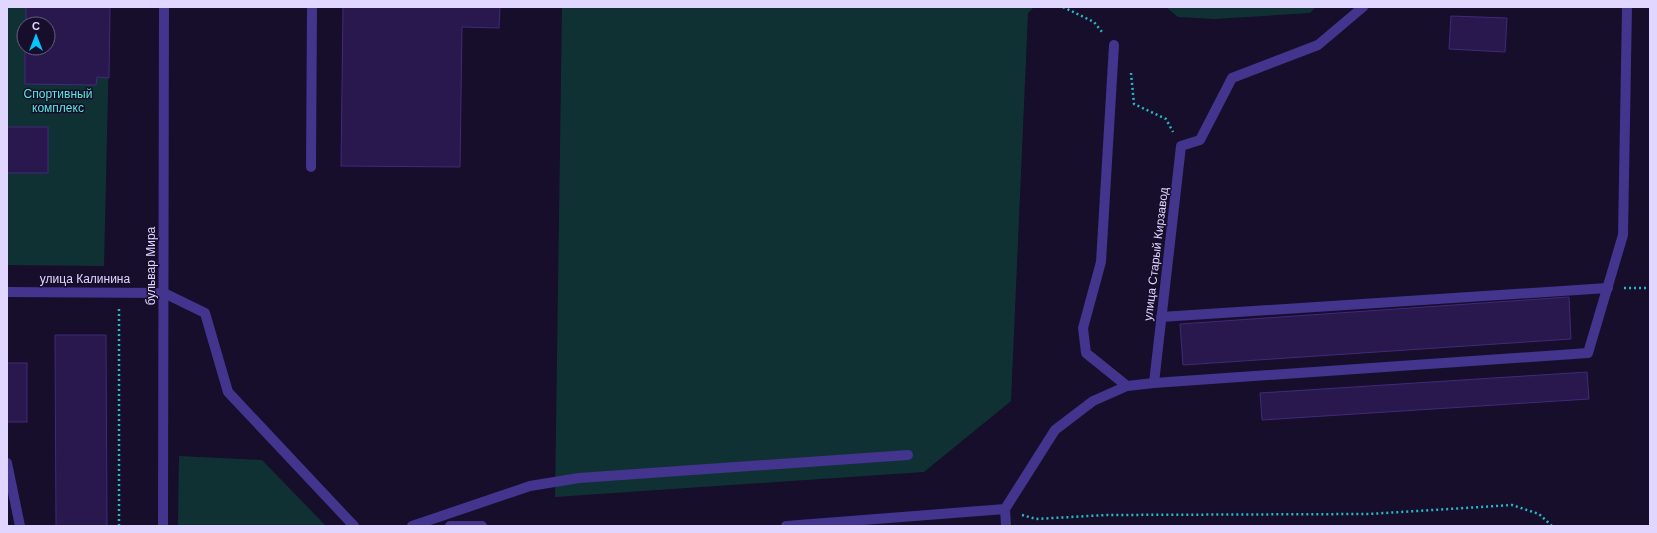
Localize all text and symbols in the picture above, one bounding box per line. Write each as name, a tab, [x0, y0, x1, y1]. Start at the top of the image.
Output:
north arrow	[16, 16, 56, 56]
text: С	[32, 20, 40, 32]
park label: Спортивный комплекс	[24, 87, 92, 115]
street label: улица Старый Кирзавод	[1141, 186, 1171, 322]
street label: бульвар Мира	[144, 226, 158, 305]
street label: улица Калинина	[40, 272, 130, 286]

